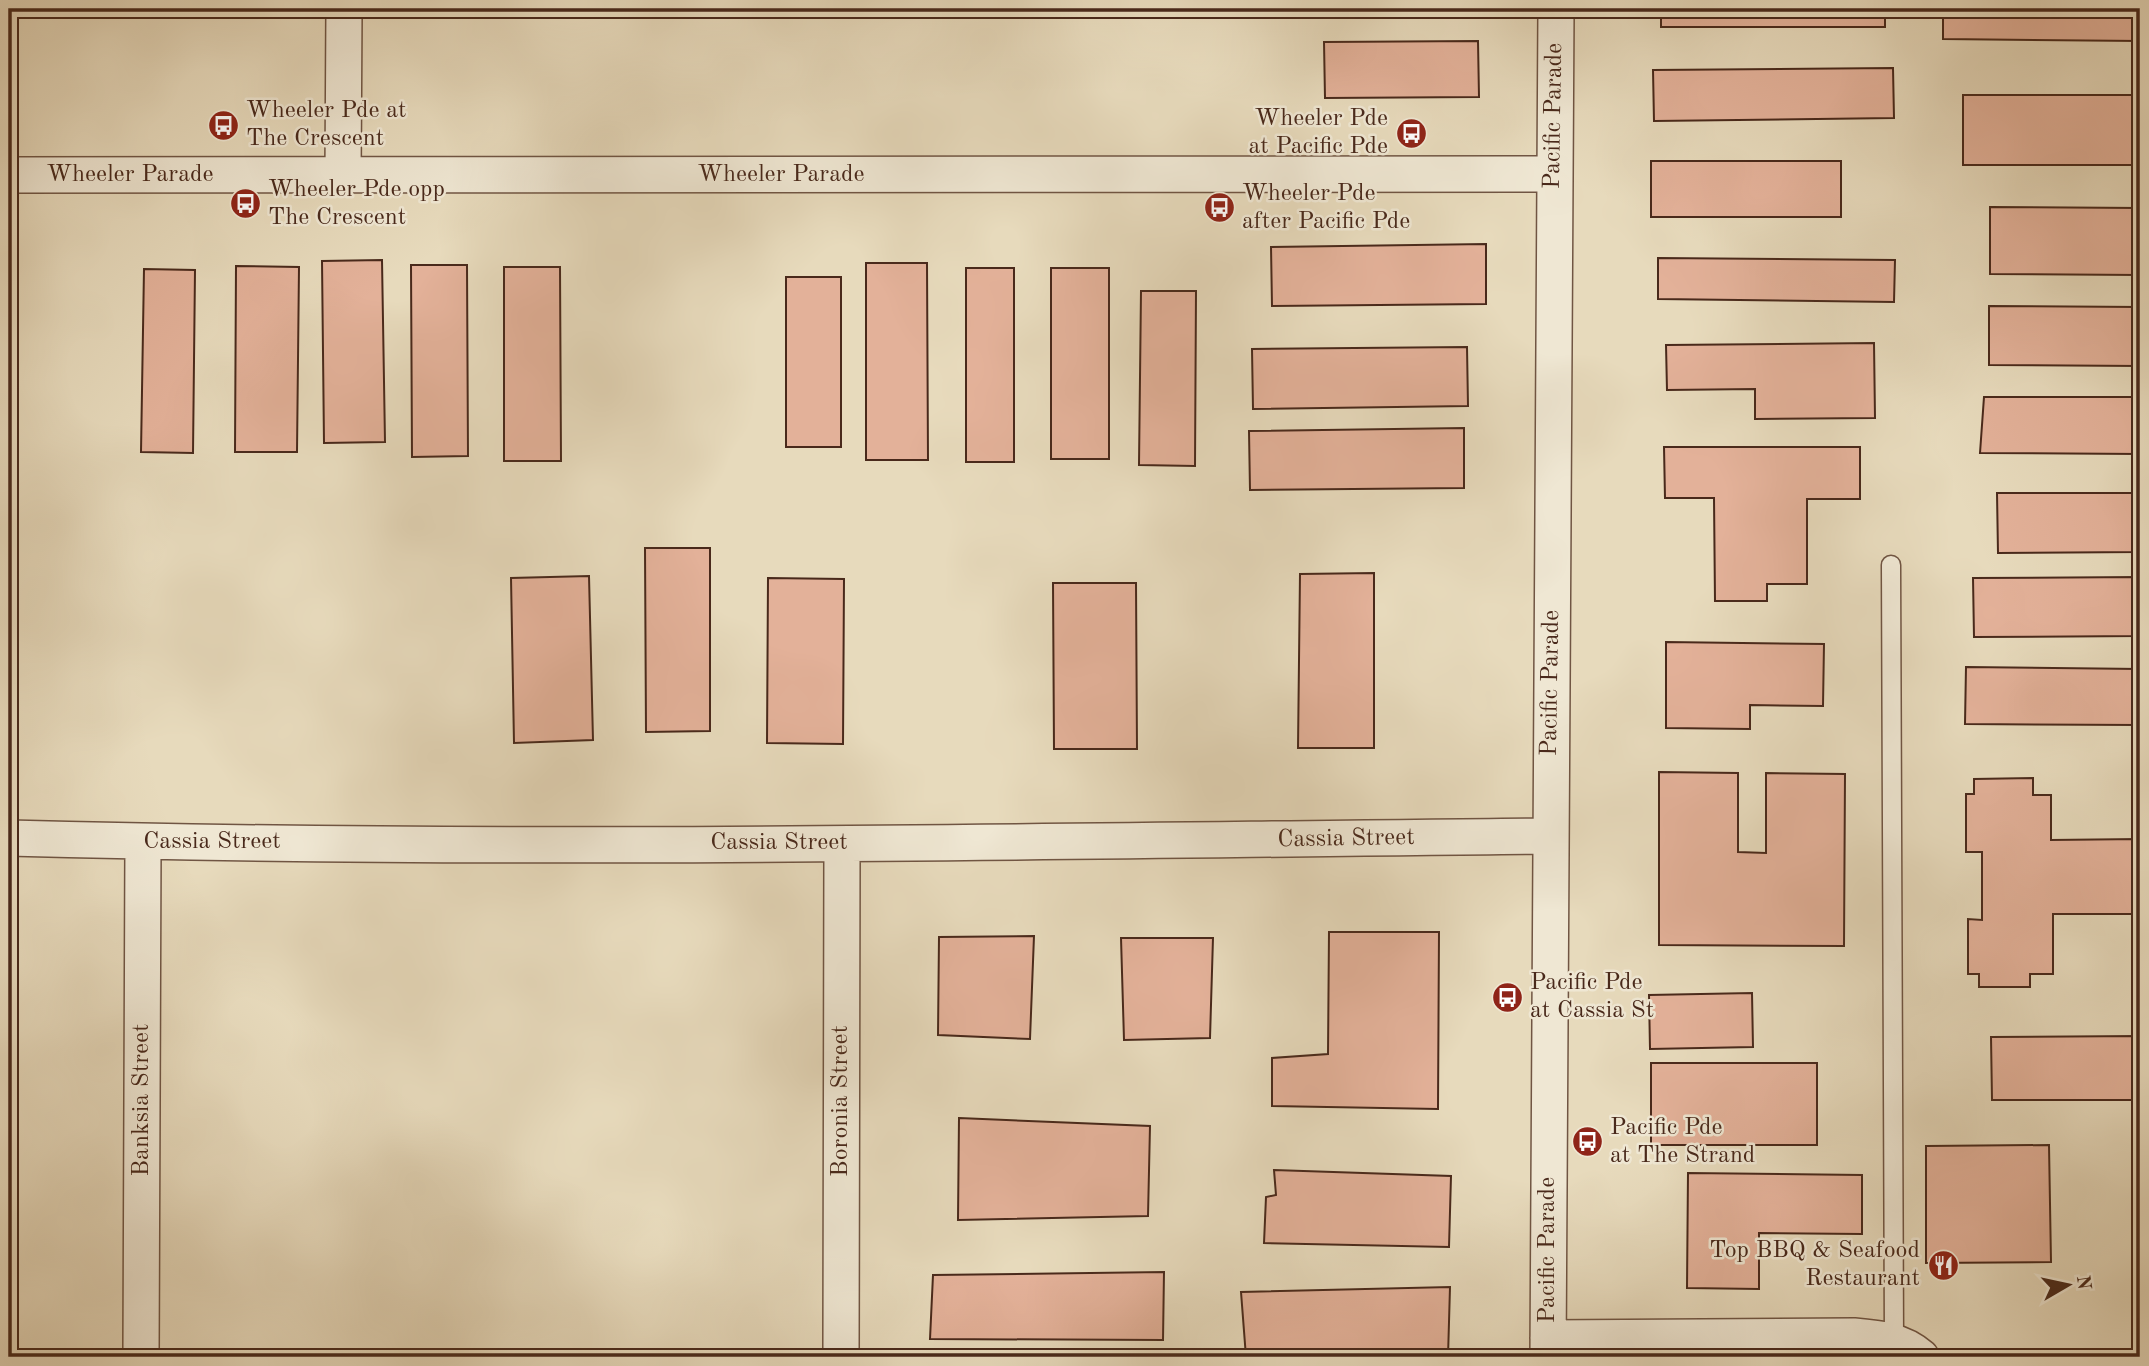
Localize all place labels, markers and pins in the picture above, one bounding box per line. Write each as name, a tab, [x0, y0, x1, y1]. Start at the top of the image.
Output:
place label: Wheeler Pde at The Crescent	[246, 99, 406, 151]
place label: Wheeler Pde at Pacific Pde	[1248, 107, 1388, 159]
bus stop icon: Wheeler Pde at The Crescent	[206, 108, 240, 142]
bus stop icon: Wheeler Pde at Pacific Pde	[1394, 116, 1428, 150]
place label: Wheeler Pde opp The Crescent	[268, 178, 445, 230]
place label: Wheeler Pde after Pacific Pde	[1242, 182, 1410, 234]
bus stop icon: Wheeler Pde opp The Crescent	[228, 187, 262, 221]
bus stop icon: Wheeler Pde after Pacific Pde	[1202, 191, 1236, 225]
place label: Pacific Pde at Cassia St	[1530, 971, 1654, 1023]
bus stop icon: Pacific Pde at Cassia St	[1490, 980, 1524, 1014]
place label: Pacific Pde at The Strand	[1610, 1116, 1755, 1168]
bus stop icon: Pacific Pde at The Strand	[1570, 1125, 1604, 1159]
place label: Top BBQ & Seafood Restaurant	[1709, 1239, 1920, 1291]
restaurant icon: Top BBQ & Seafood Restaurant	[1926, 1248, 1960, 1282]

